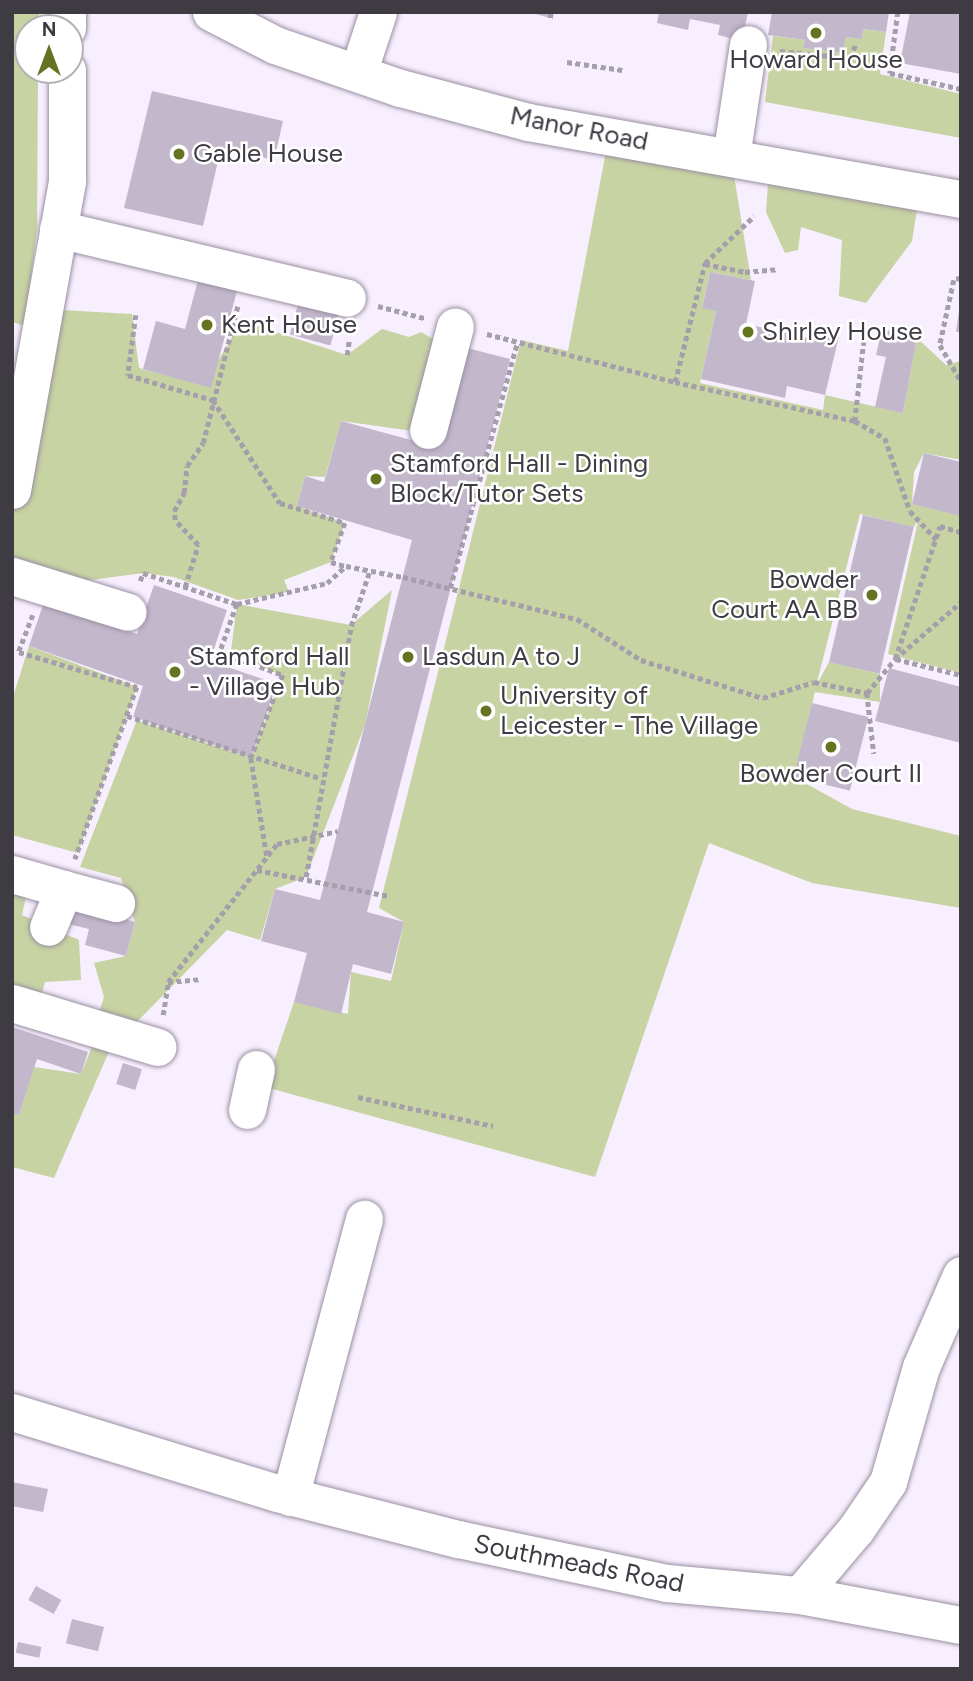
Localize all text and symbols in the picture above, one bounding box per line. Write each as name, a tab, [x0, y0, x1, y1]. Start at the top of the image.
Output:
north arrow	[14, 14, 84, 84]
text: N	[42, 18, 56, 41]
marker: Howard House	[808, 25, 824, 41]
place label: Howard House	[729, 44, 903, 76]
street label: Manor Road	[507, 100, 651, 158]
place label: Gable House	[193, 138, 343, 170]
marker: Gable House	[171, 146, 187, 162]
place label: Kent House	[221, 309, 357, 341]
place label: Shirley House	[762, 316, 922, 348]
marker: Kent House	[199, 317, 215, 333]
marker: Shirley House	[740, 324, 756, 340]
place label: Stamford Hall - Dining Block/Tutor Sets	[390, 448, 648, 510]
marker: Stamford Hall - Dining Block/Tutor Sets	[368, 471, 384, 487]
place label: Bowder Court AA BB	[711, 564, 858, 626]
marker: Bowder Court AA BB	[864, 587, 880, 603]
place label: Stamford Hall - Village Hub	[189, 641, 349, 702]
place label: Lasdun A to J	[422, 641, 580, 673]
marker: Lasdun A to J	[400, 649, 416, 665]
marker: Stamford Hall - Village Hub	[167, 664, 183, 680]
place label: University of Leicester - The Village	[500, 680, 758, 742]
marker: University of Leicester - The Village	[478, 703, 494, 719]
marker: Bowder Court II	[823, 739, 839, 755]
place label: Bowder Court II	[740, 758, 922, 790]
street label: Southmeads Road	[471, 1528, 687, 1600]

